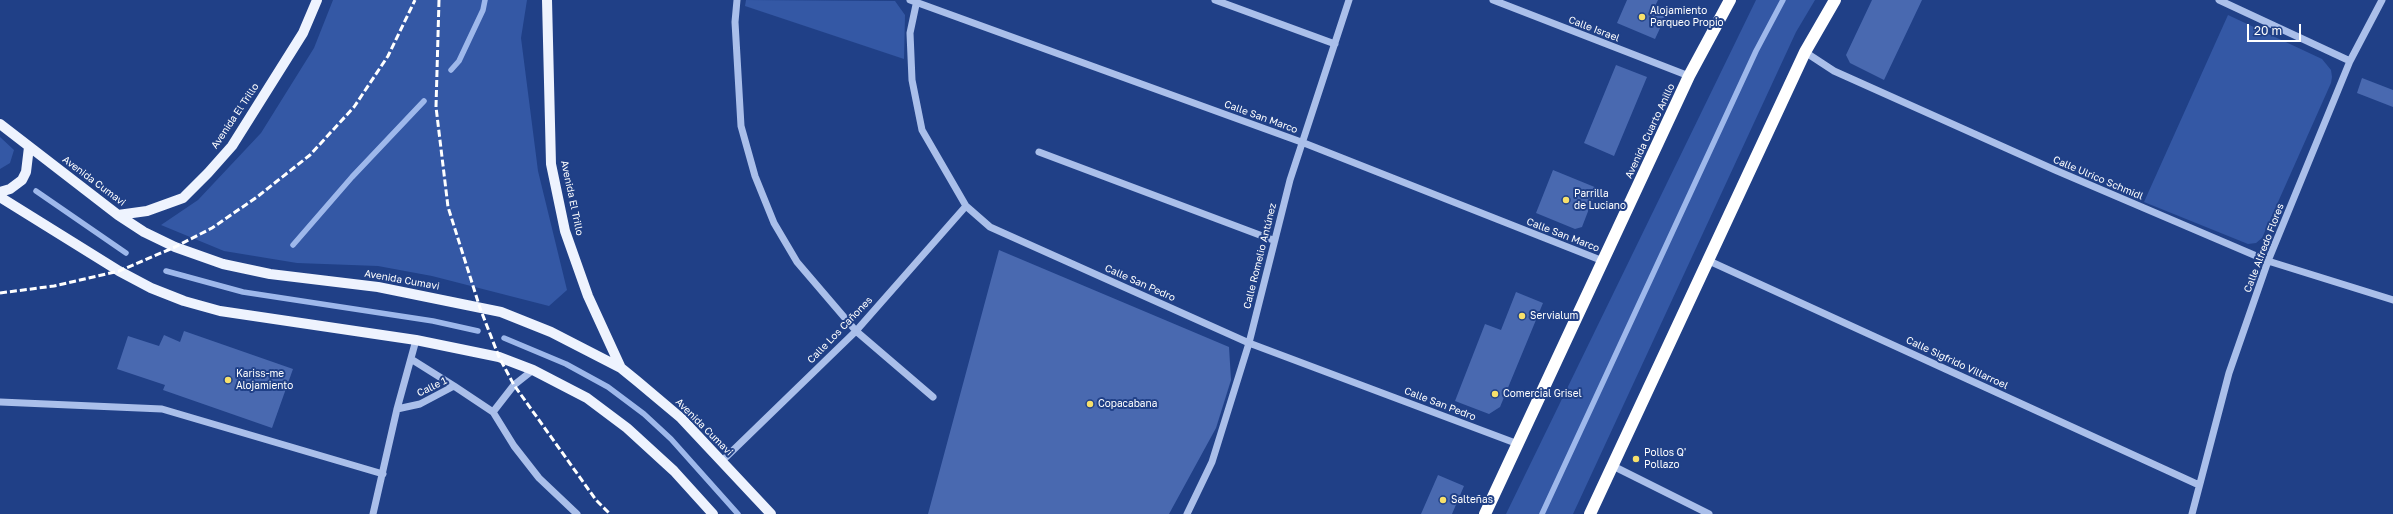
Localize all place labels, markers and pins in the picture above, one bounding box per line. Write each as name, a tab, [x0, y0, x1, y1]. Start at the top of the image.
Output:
place label: Alojamiento Parqueo Propio	[1650, 5, 1724, 28]
marker: Alojamiento Parqueo Propio	[1637, 12, 1647, 22]
place label: Parrilla de Luciano	[1574, 188, 1626, 212]
marker: Parrilla de Luciano	[1561, 195, 1571, 205]
place label: Servialum	[1530, 310, 1578, 322]
marker: Servialum	[1517, 311, 1527, 321]
place label: Kariss-me Alojamiento	[236, 368, 293, 392]
marker: Kariss-me Alojamiento	[223, 375, 233, 385]
place label: Comercial Grisel	[1503, 388, 1582, 400]
marker: Comercial Grisel	[1490, 389, 1500, 399]
place label: Copacabana	[1098, 398, 1157, 410]
marker: Copacabana	[1085, 399, 1095, 409]
place label: Pollos Q' Pollazo	[1644, 447, 1686, 470]
marker: Pollos Q' Pollazo	[1631, 454, 1641, 464]
place label: Salteñas	[1451, 494, 1493, 506]
marker: Salteñas	[1438, 495, 1448, 505]

